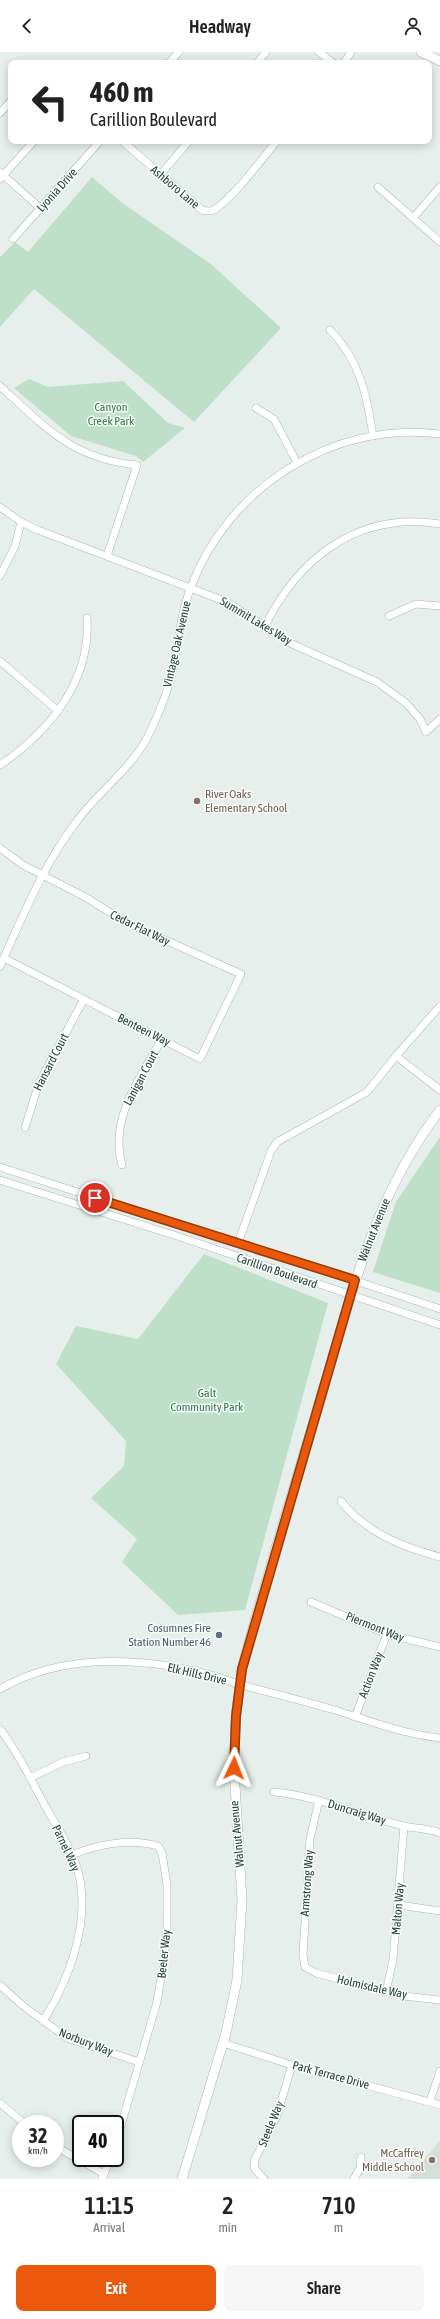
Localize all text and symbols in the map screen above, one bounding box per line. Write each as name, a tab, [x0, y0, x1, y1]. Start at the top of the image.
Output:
icon: back	[16, 15, 38, 37]
icon: person	[402, 15, 424, 37]
text: Headway	[189, 16, 251, 37]
icon: left	[24, 76, 76, 128]
text: 460 m	[90, 76, 153, 108]
text: Carillion Boulevard	[90, 109, 217, 130]
street label: Ashboro Lane	[148, 162, 202, 212]
street label: Lyonia Drive	[34, 165, 80, 215]
park label: Canyon Creek Park	[88, 400, 135, 428]
street label: Summit Lakes Way	[217, 594, 295, 648]
street label: Vintage Oak Avenue	[160, 599, 194, 689]
place label: River Oaks Elementary School	[205, 787, 288, 815]
marker: River Oaks Elementary School	[192, 796, 202, 806]
street label: Cedar Flat Way	[108, 908, 172, 949]
street label: Benteen Way	[115, 1011, 173, 1049]
street label: Hansard Court	[31, 1030, 72, 1093]
street label: Lanigan Court	[121, 1048, 162, 1108]
pin	[78, 1181, 112, 1215]
icon: arrive	[84, 1187, 106, 1209]
street label: Walnut Avenue	[355, 1196, 393, 1264]
street label: Carillion Boulevard	[235, 1251, 319, 1291]
park label: Galt Community Park	[171, 1386, 244, 1414]
street label: Piermont Way	[344, 1609, 406, 1645]
place label: Cosumnes Fire Station Number 46	[128, 1621, 211, 1649]
marker: Cosumnes Fire Station Number 46	[214, 1630, 224, 1640]
street label: Action Way	[356, 1650, 386, 1700]
street label: Elk Hills Drive	[166, 1660, 228, 1688]
position arrow	[213, 1747, 255, 1789]
street label: Duncraig Way	[326, 1797, 388, 1827]
street label: Walnut Avenue	[227, 1800, 247, 1868]
street label: Parnel Way	[49, 1823, 83, 1874]
street label: Armstrong Way	[298, 1849, 316, 1917]
street label: Malton Way	[389, 1882, 407, 1936]
street label: Beeler Way	[154, 1929, 174, 1979]
street label: Holmisdale Way	[335, 1972, 409, 2002]
street label: Norbury Way	[57, 2025, 115, 2059]
street label: Park Terrace Drive	[291, 2058, 371, 2092]
street label: Steele Way	[255, 2099, 287, 2149]
speed limit sign: 40	[72, 2115, 124, 2167]
text: 32	[29, 2124, 47, 2147]
text: km/h	[28, 2145, 48, 2156]
place label: McCaffrey Middle School	[362, 2146, 425, 2174]
marker: McCaffrey Middle School	[427, 2155, 437, 2165]
text: 11:15	[85, 2192, 134, 2219]
text: 2	[222, 2192, 233, 2219]
text: 710	[322, 2192, 355, 2219]
text: Arrival	[93, 2220, 125, 2235]
text: min	[218, 2220, 237, 2235]
text: m	[334, 2220, 343, 2235]
button: Exit	[16, 2265, 216, 2311]
button: Share	[224, 2265, 424, 2311]

